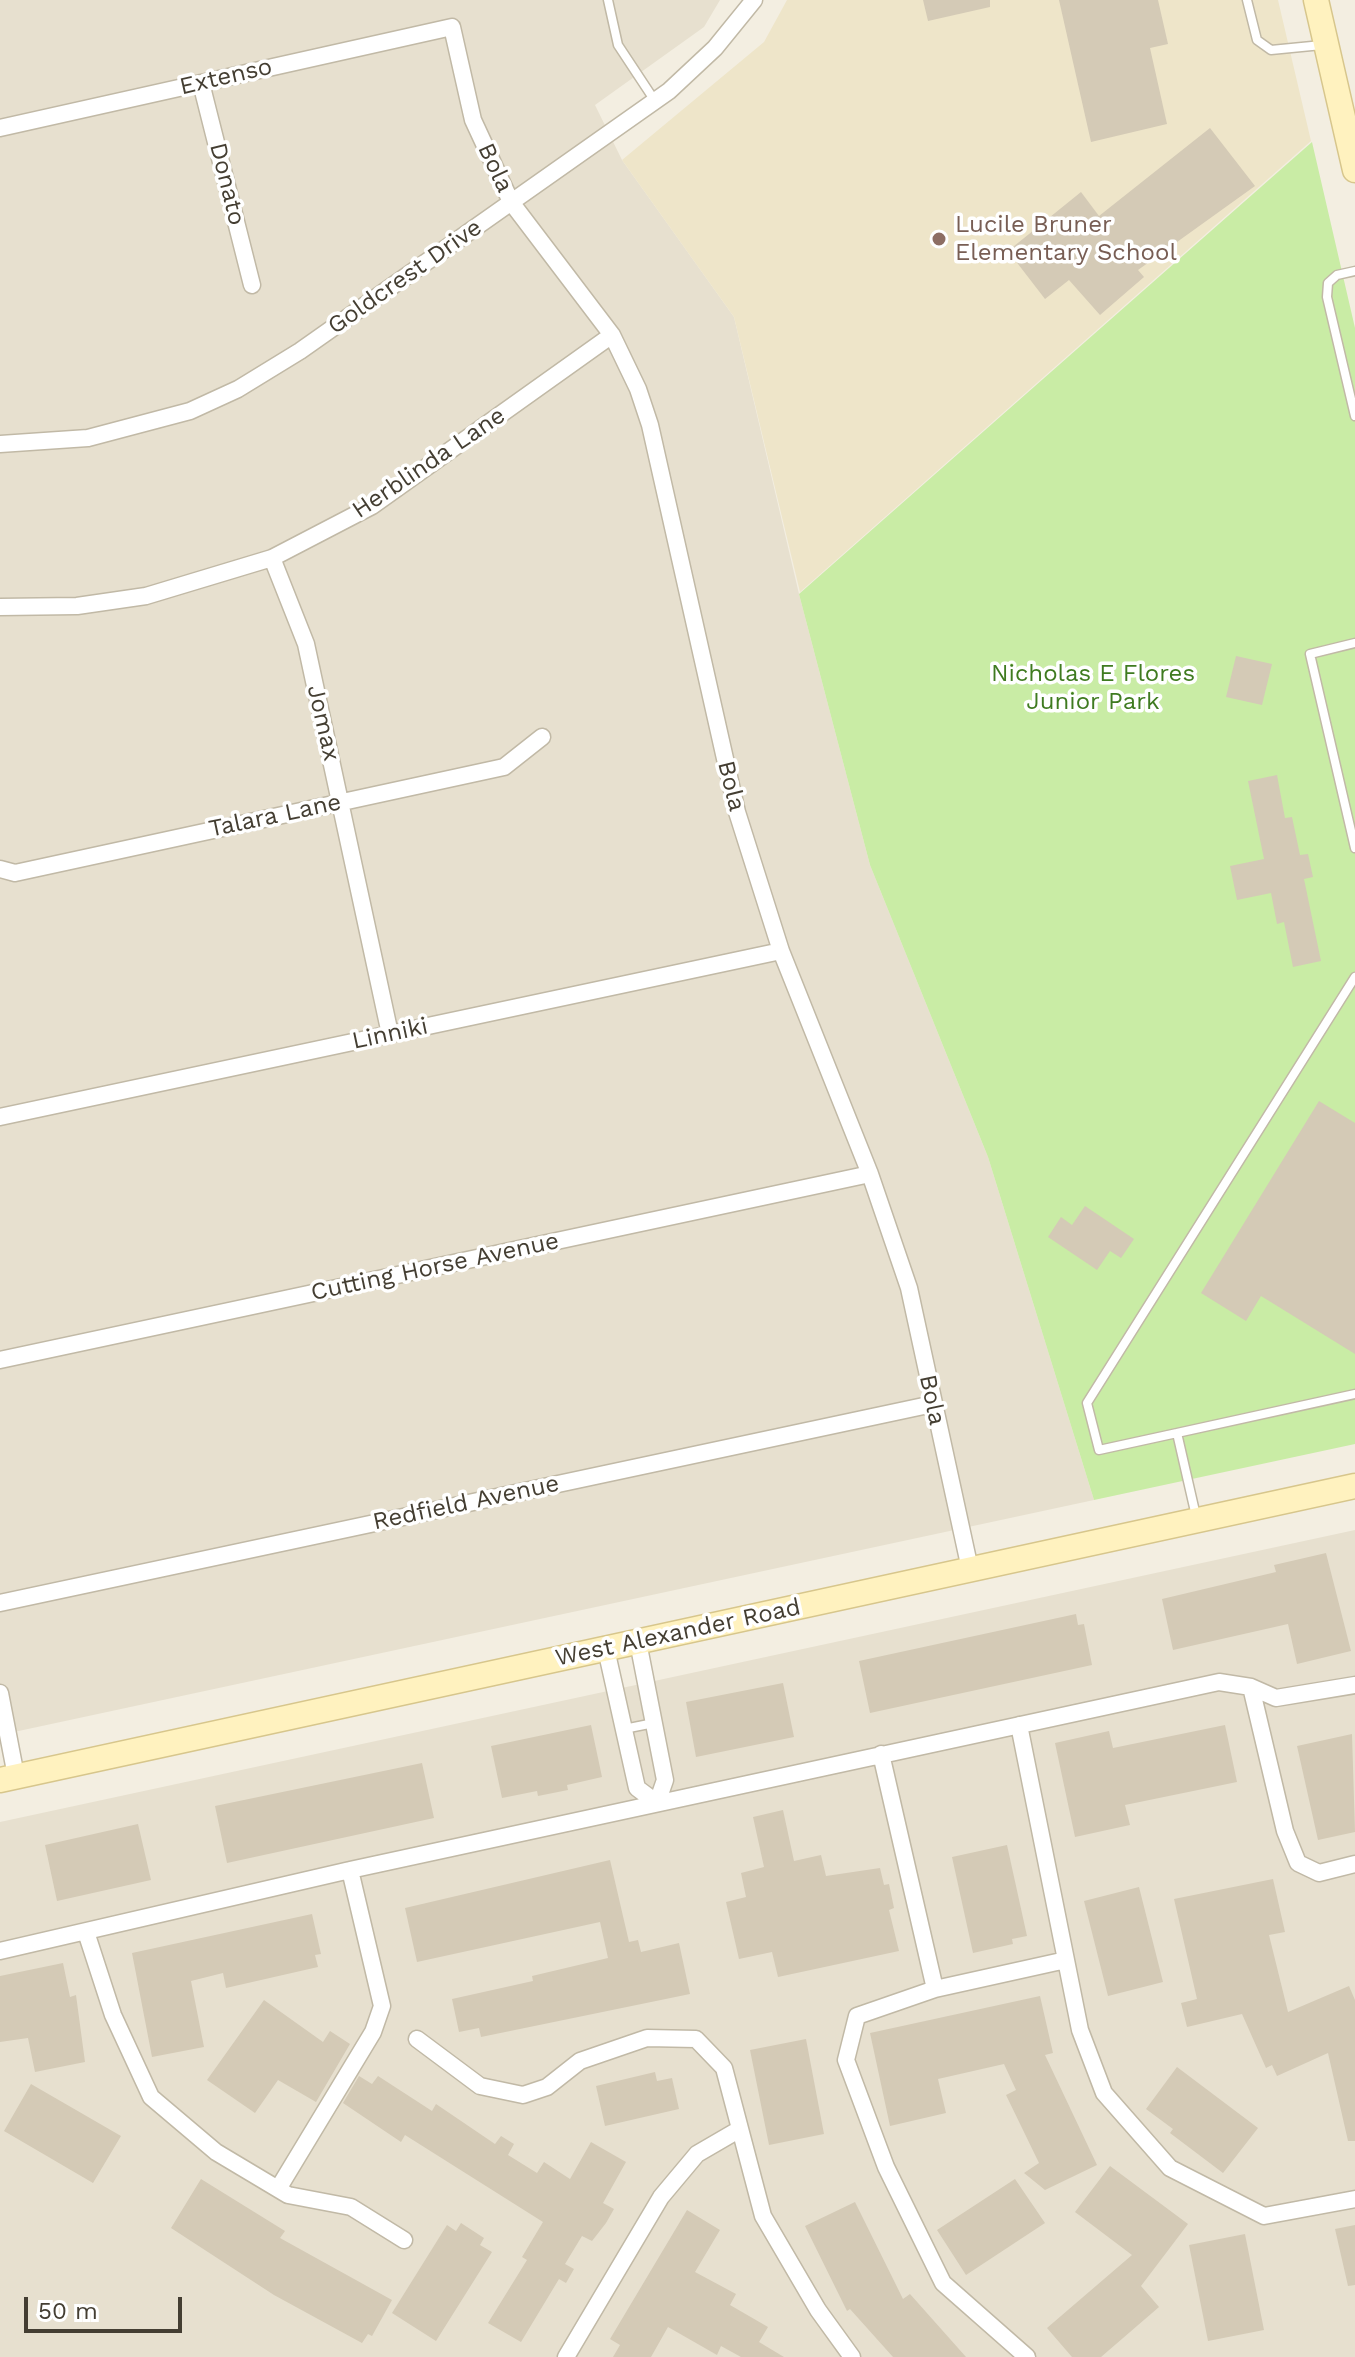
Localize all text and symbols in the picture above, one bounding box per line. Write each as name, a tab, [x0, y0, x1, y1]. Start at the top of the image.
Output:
street label: Extenso	[177, 52, 275, 102]
street label: Bola	[471, 139, 519, 197]
street label: Donato	[203, 140, 251, 228]
place label: Lucile Bruner Elementary School	[955, 211, 1177, 267]
street label: Goldcrest Drive	[322, 213, 488, 341]
marker: Lucile Bruner Elementary School	[930, 230, 948, 248]
street label: Herblinda Lane	[347, 401, 511, 525]
park label: Nicholas E Flores Junior Park	[991, 660, 1195, 716]
street label: Jomax	[300, 682, 346, 764]
street label: Bola	[711, 758, 751, 814]
street label: Talara Lane	[206, 788, 344, 844]
street label: Linniki	[349, 1012, 431, 1056]
street label: Cutting Horse Avenue	[308, 1227, 562, 1307]
street label: Bola	[913, 1372, 951, 1428]
street label: Redfield Avenue	[370, 1469, 562, 1537]
street label: West Alexander Road	[553, 1593, 803, 1673]
scale bar	[28, 2281, 186, 2331]
text: 50 m	[38, 2297, 98, 2325]

